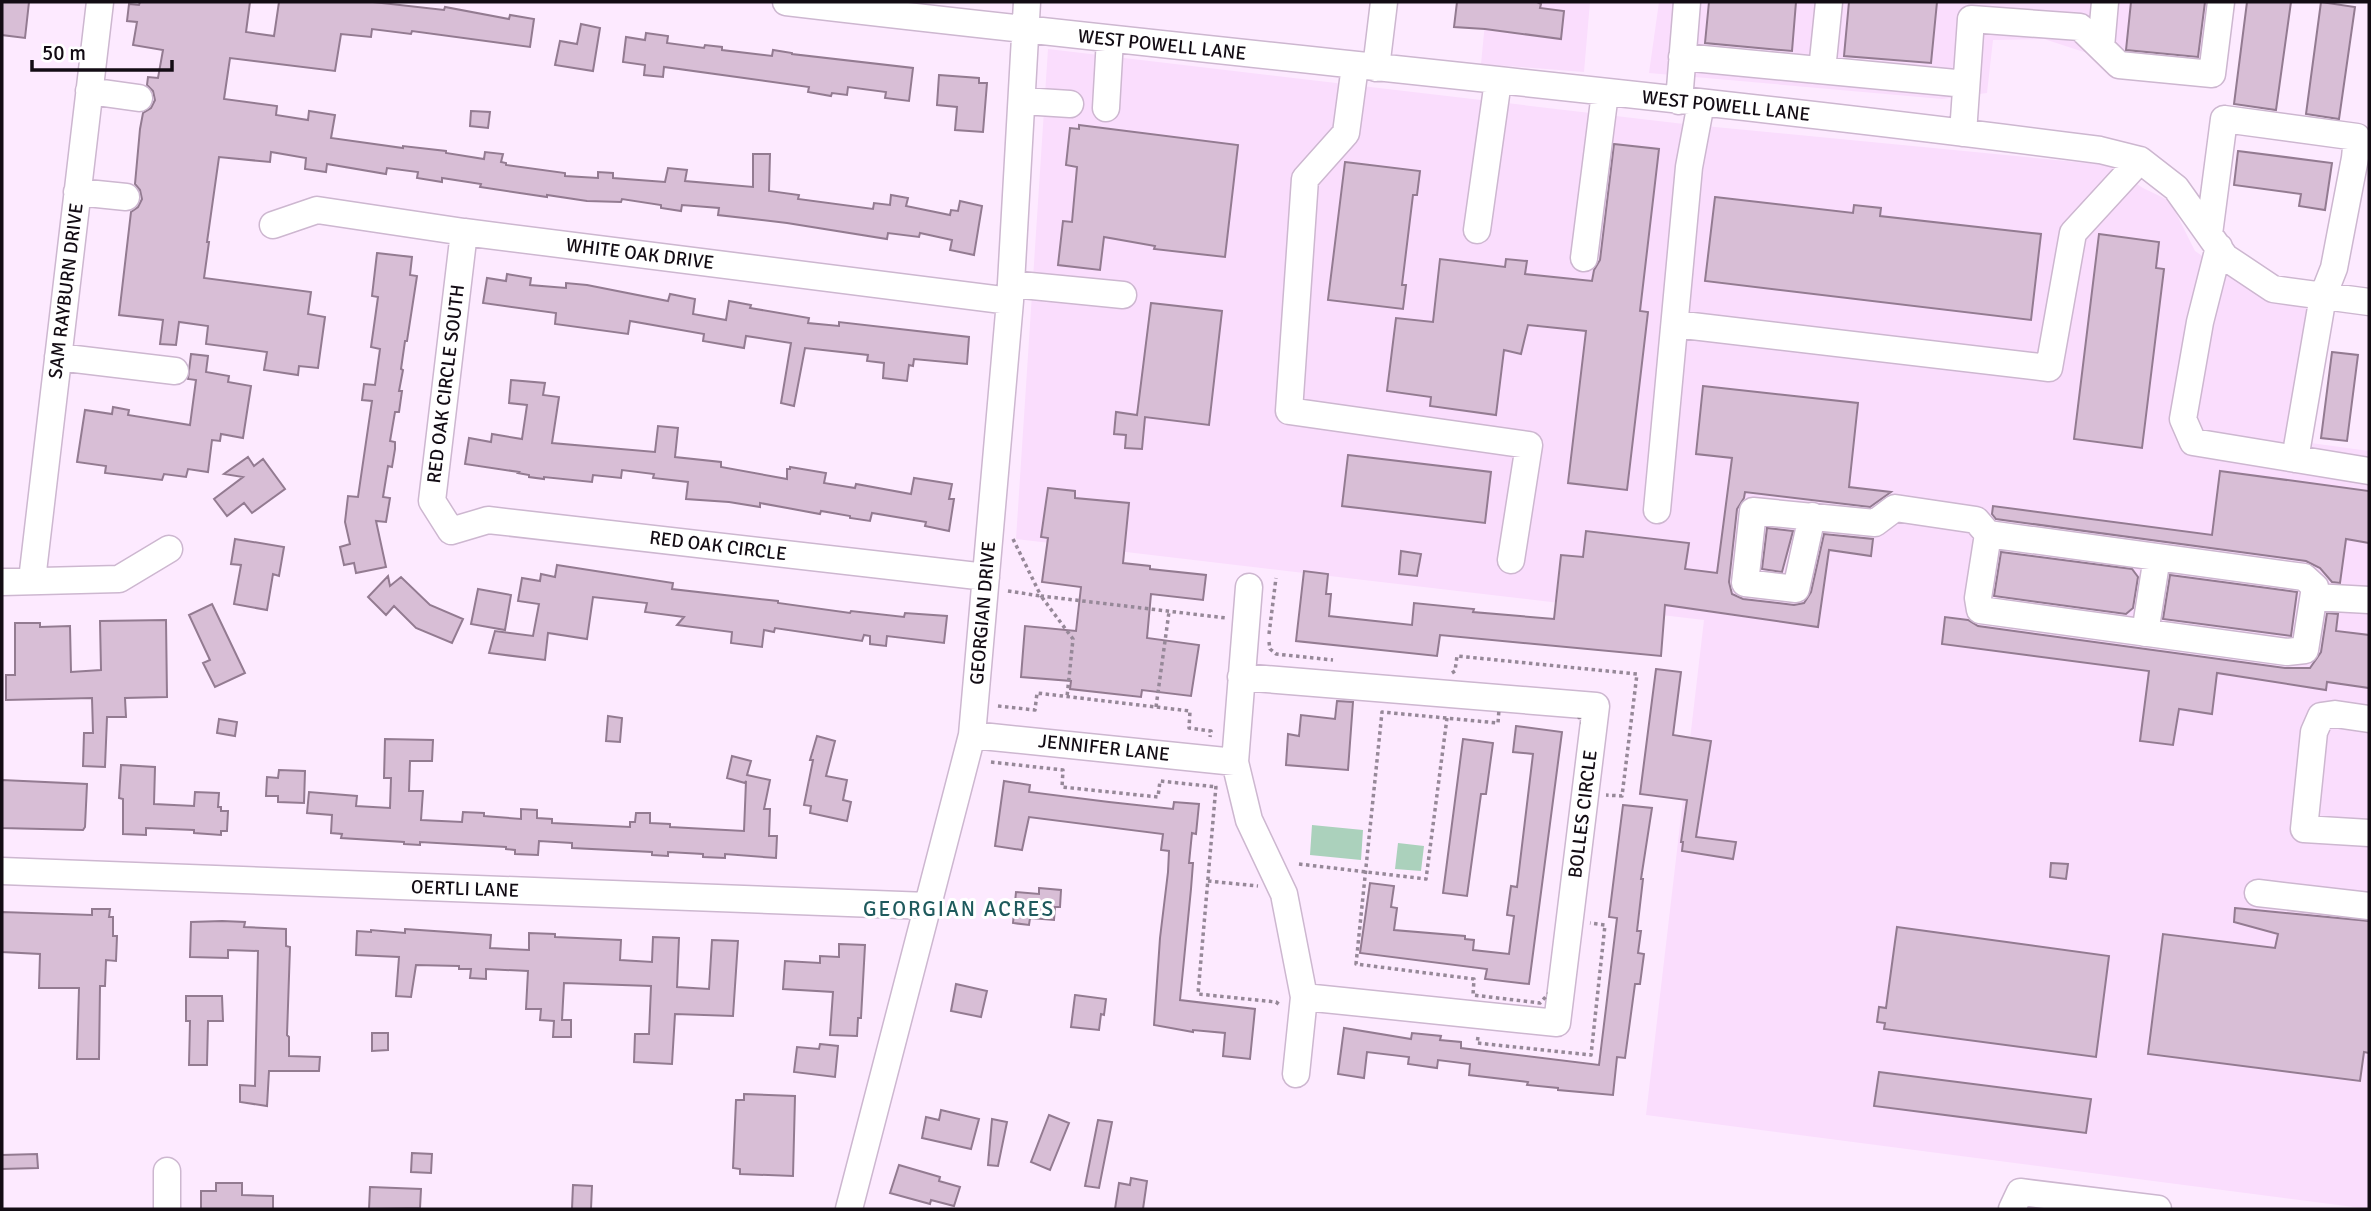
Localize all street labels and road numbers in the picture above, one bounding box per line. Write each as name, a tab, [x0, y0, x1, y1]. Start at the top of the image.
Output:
street label: WEST POWELL LANE	[1077, 24, 1247, 66]
street label: WEST POWELL LANE	[1641, 85, 1811, 127]
street label: SAM RAYBURN DRIVE	[43, 202, 89, 380]
street label: WHITE OAK DRIVE	[564, 233, 716, 275]
street label: RED OAK CIRCLE SOUTH	[422, 283, 470, 485]
street label: RED OAK CIRCLE	[648, 526, 788, 566]
street label: GEORGIAN DRIVE	[965, 540, 1001, 686]
street label: JENNIFER LANE	[1037, 729, 1171, 767]
street label: BOLLES CIRCLE	[1563, 749, 1603, 879]
street label: OERTLI LANE	[410, 875, 520, 903]

